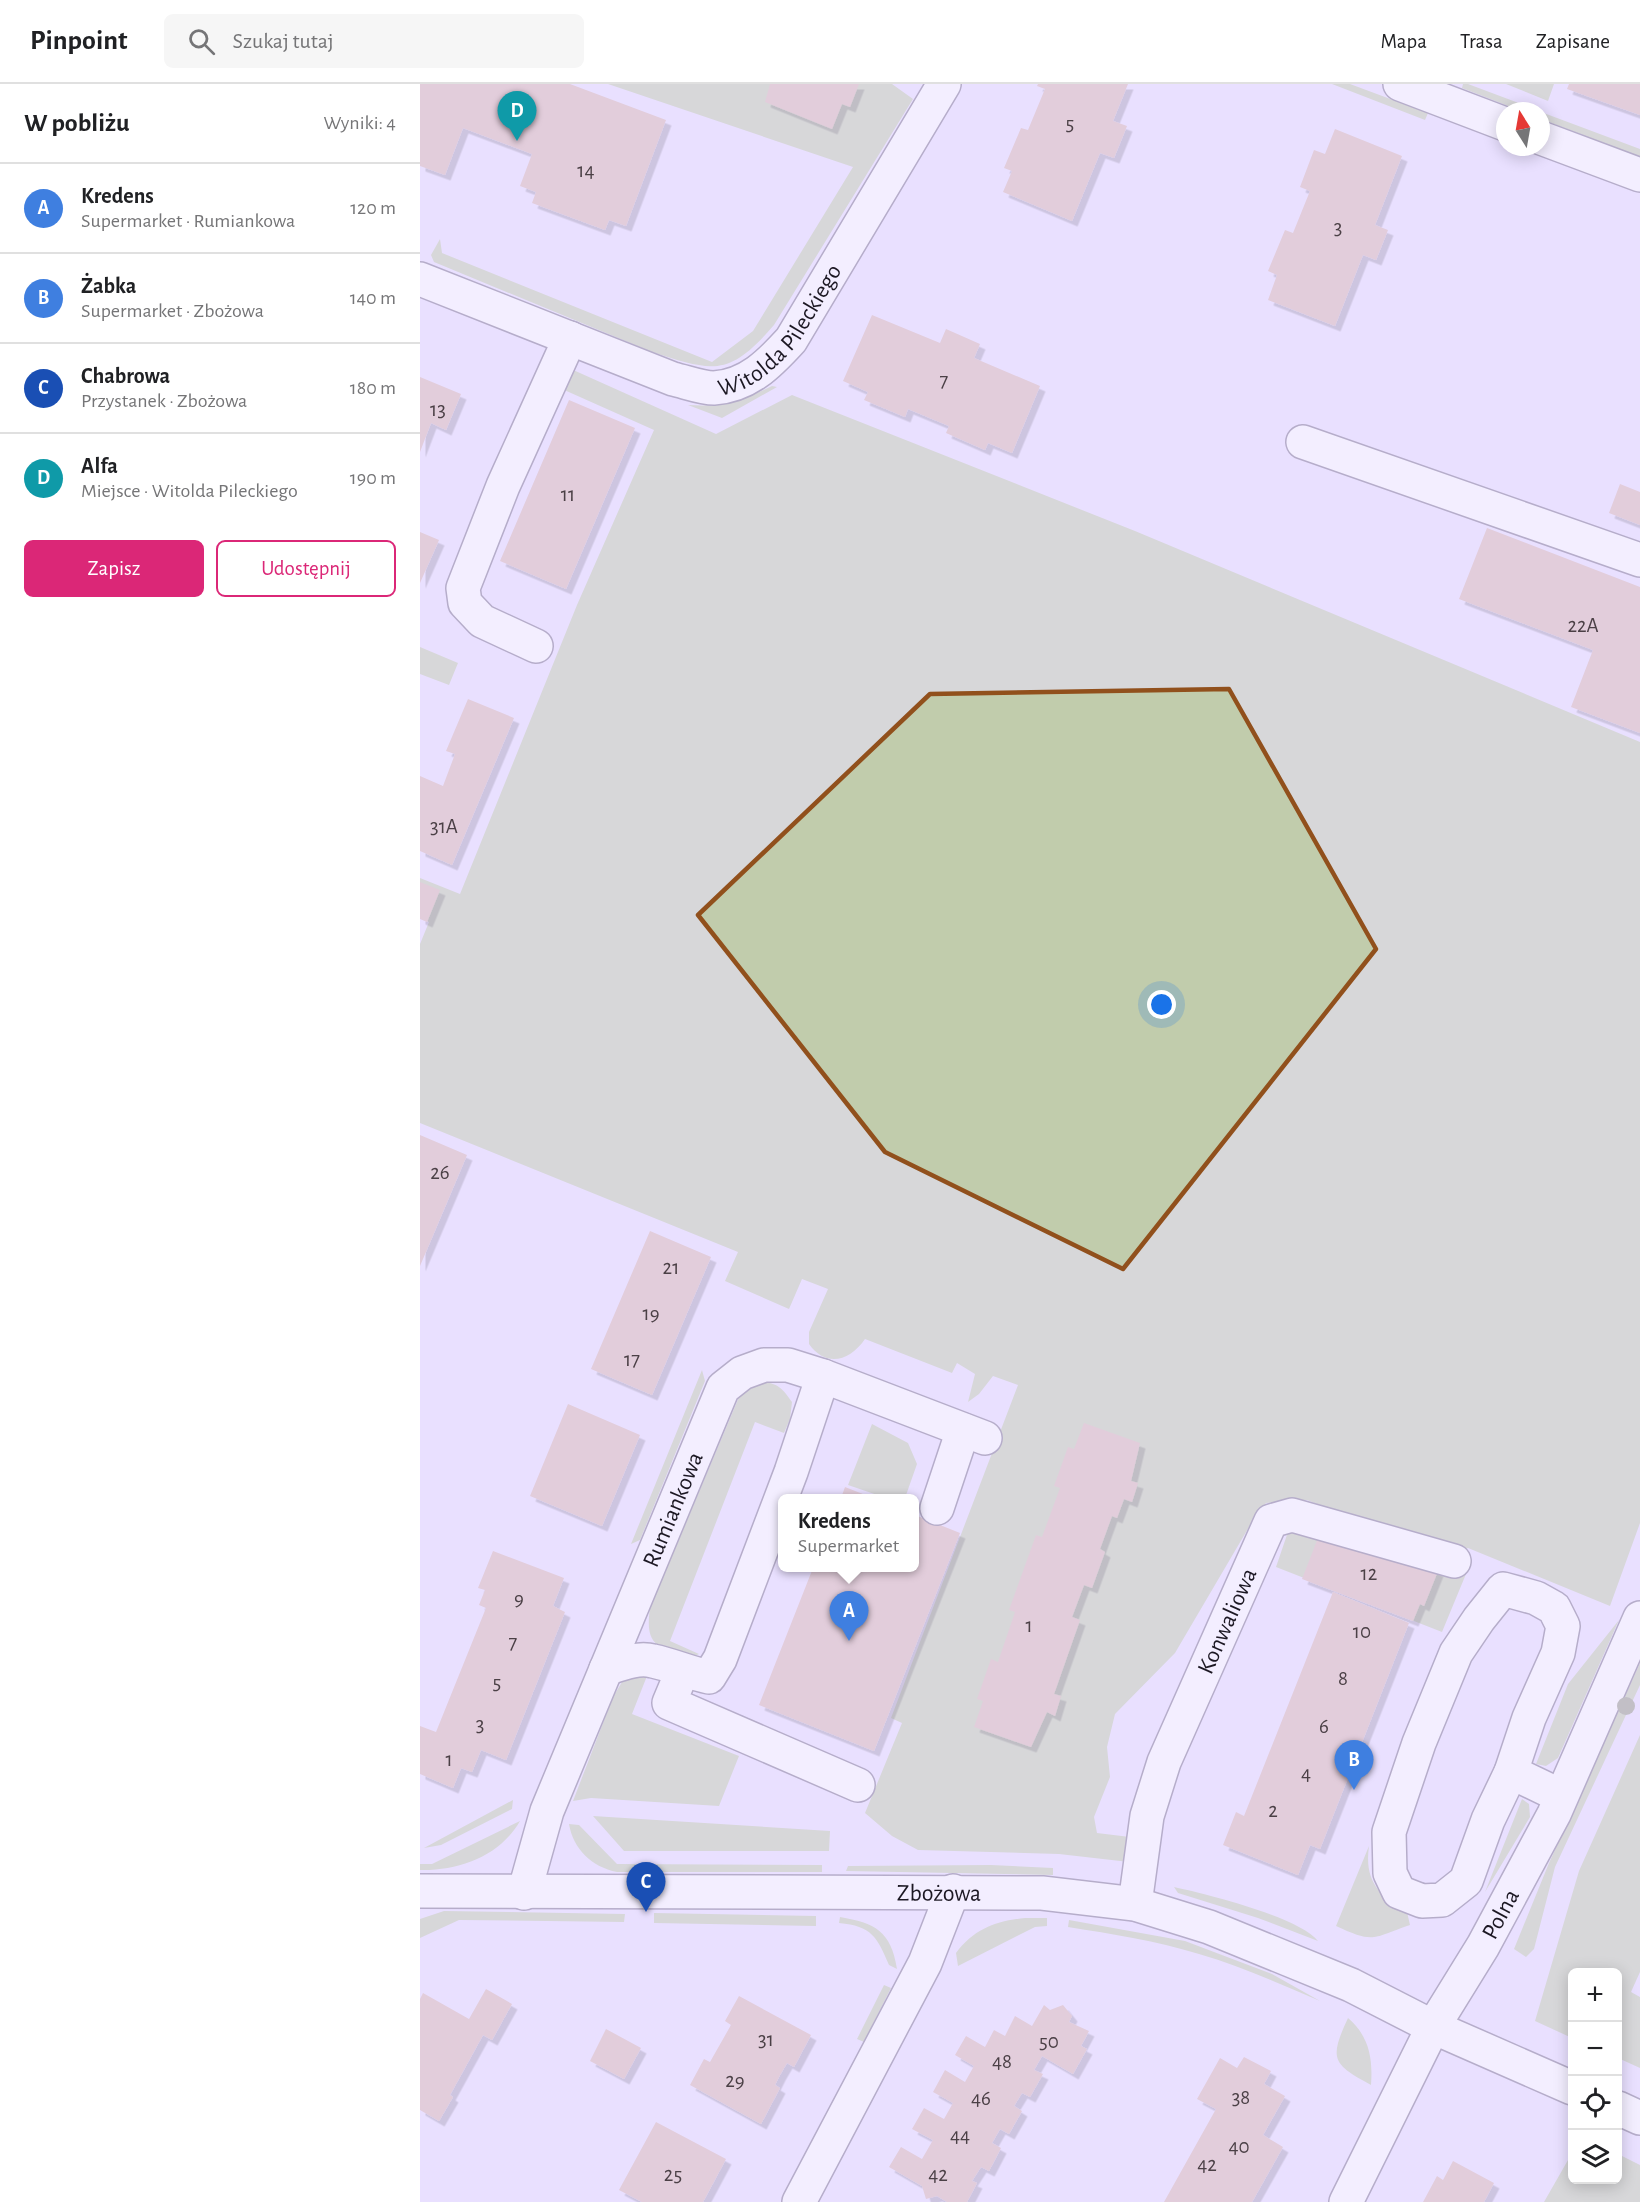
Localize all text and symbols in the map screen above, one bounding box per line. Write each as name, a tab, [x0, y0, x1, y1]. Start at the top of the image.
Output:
search box	[164, 14, 584, 68]
icon: search	[185, 25, 218, 58]
text: Pinpoint	[30, 27, 128, 55]
text: Szukaj tutaj	[233, 30, 334, 52]
text: Mapa	[1381, 31, 1427, 52]
text: Trasa	[1460, 31, 1503, 52]
text: Zapisane	[1536, 31, 1610, 52]
pin: D	[498, 92, 536, 141]
north arrow	[1496, 102, 1550, 156]
text: W pobliżu	[24, 110, 130, 136]
text: Wyniki: 4	[323, 113, 396, 133]
house number: 5	[1066, 113, 1074, 134]
house number: 14	[577, 160, 595, 181]
text: Kredens	[81, 185, 154, 207]
text: A	[38, 198, 50, 218]
text: 120 m	[350, 198, 396, 218]
text: Supermarket · Rumiankowa	[81, 211, 295, 231]
house number: 3	[1334, 217, 1342, 238]
street label: Witolda Pileckiego	[716, 260, 846, 401]
text: Żabka	[81, 275, 136, 297]
text: B	[38, 288, 49, 308]
text: 140 m	[350, 288, 396, 308]
text: Supermarket · Zbożowa	[81, 301, 264, 321]
text: Chabrowa	[81, 365, 170, 387]
house number: 7	[940, 370, 949, 391]
text: C	[38, 378, 49, 398]
text: 180 m	[350, 378, 396, 398]
text: Przystanek · Zbożowa	[81, 391, 247, 411]
house number: 13	[430, 399, 446, 420]
text: Alfa	[81, 455, 118, 477]
text: D	[37, 468, 50, 488]
text: 190 m	[350, 468, 396, 488]
text: Miejsce · Witolda Pileckiego	[81, 481, 298, 501]
house number: 11	[561, 484, 575, 505]
button: Zapisz	[24, 540, 204, 597]
button: Udostępnij	[216, 540, 396, 597]
house number: 22A	[1567, 615, 1599, 636]
house number: 31A	[430, 816, 458, 837]
your location	[1147, 990, 1176, 1019]
house number: 26	[430, 1162, 450, 1183]
house number: 21	[663, 1257, 679, 1278]
house number: 19	[642, 1303, 660, 1324]
house number: 17	[624, 1349, 640, 1370]
street label: Rumiankowa	[639, 1449, 708, 1571]
popup	[778, 1494, 919, 1572]
text: Kredens	[798, 1510, 871, 1532]
text: Supermarket	[798, 1536, 899, 1556]
house number: 12	[1361, 1563, 1377, 1584]
street label: Konwaliowa	[1194, 1565, 1262, 1678]
house number: 9	[514, 1588, 524, 1609]
pin: A	[830, 1592, 868, 1641]
house number: 1	[1025, 1615, 1033, 1636]
house number: 10	[1353, 1621, 1371, 1642]
house number: 7	[509, 1632, 518, 1653]
house number: 8	[1338, 1668, 1348, 1689]
house number: 5	[493, 1672, 501, 1693]
house number: 3	[476, 1714, 484, 1735]
house number: 6	[1319, 1716, 1329, 1737]
pin: B	[1334, 1740, 1374, 1790]
house number: 1	[445, 1749, 453, 1770]
house number: 4	[1301, 1763, 1311, 1784]
house number: 2	[1268, 1800, 1278, 1821]
pin: C	[626, 1862, 666, 1912]
street label: Zbożowa	[897, 1882, 981, 1906]
street label: Polna	[1478, 1886, 1524, 1943]
map controls	[1568, 1968, 1622, 2184]
button: +	[1568, 1968, 1622, 2022]
button: −	[1568, 2022, 1622, 2076]
house number: 31	[758, 2029, 774, 2050]
house number: 50	[1039, 2031, 1059, 2052]
house number: 48	[992, 2051, 1012, 2072]
house number: 29	[725, 2070, 745, 2091]
button: locate	[1568, 2076, 1622, 2130]
house number: 38	[1232, 2087, 1250, 2108]
house number: 46	[971, 2088, 991, 2109]
house number: 44	[950, 2125, 970, 2146]
button: layers	[1568, 2130, 1622, 2184]
house number: 40	[1228, 2136, 1250, 2157]
house number: 42	[1197, 2154, 1217, 2175]
house number: 25	[664, 2164, 682, 2185]
house number: 42	[928, 2164, 948, 2185]

